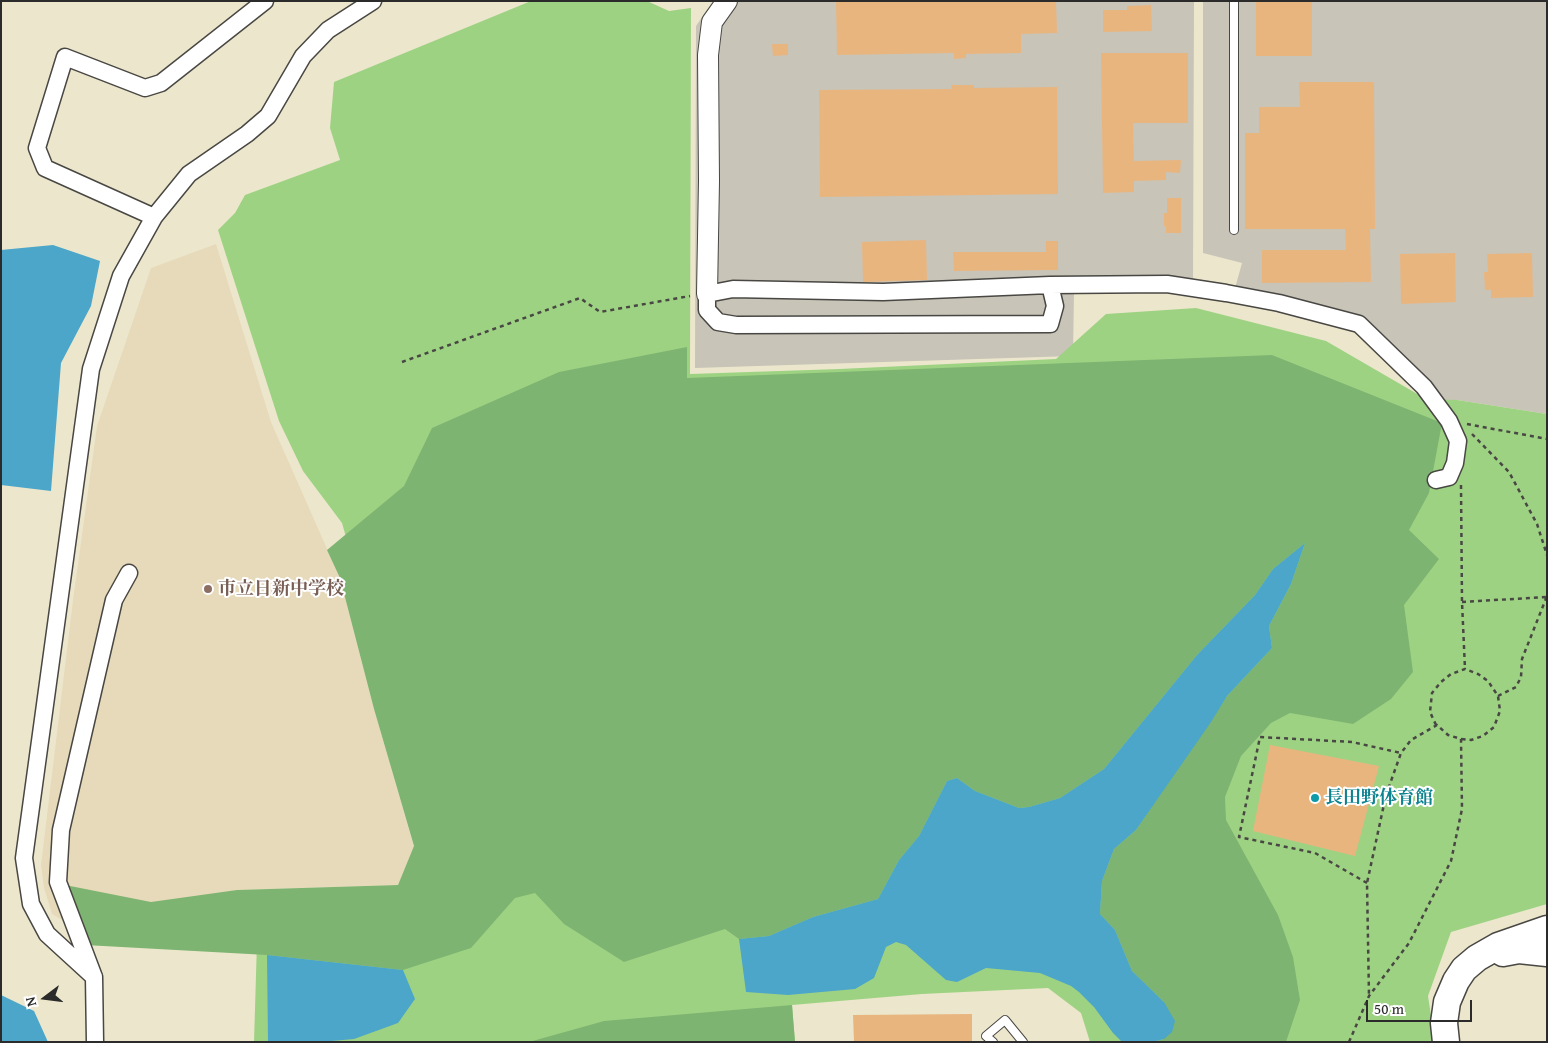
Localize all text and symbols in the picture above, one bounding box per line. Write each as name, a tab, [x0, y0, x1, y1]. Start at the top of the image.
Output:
place label: 市立日新中学校	[218, 578, 344, 600]
marker: 市立日新中学校	[202, 583, 214, 595]
place label: 長田野体育館	[1325, 787, 1433, 809]
marker: 長田野体育館	[1309, 792, 1321, 804]
north arrow	[20, 973, 70, 1023]
scale bar	[1368, 990, 1474, 1022]
text: N	[20, 995, 41, 1009]
text: 50 m	[1374, 998, 1404, 1019]

